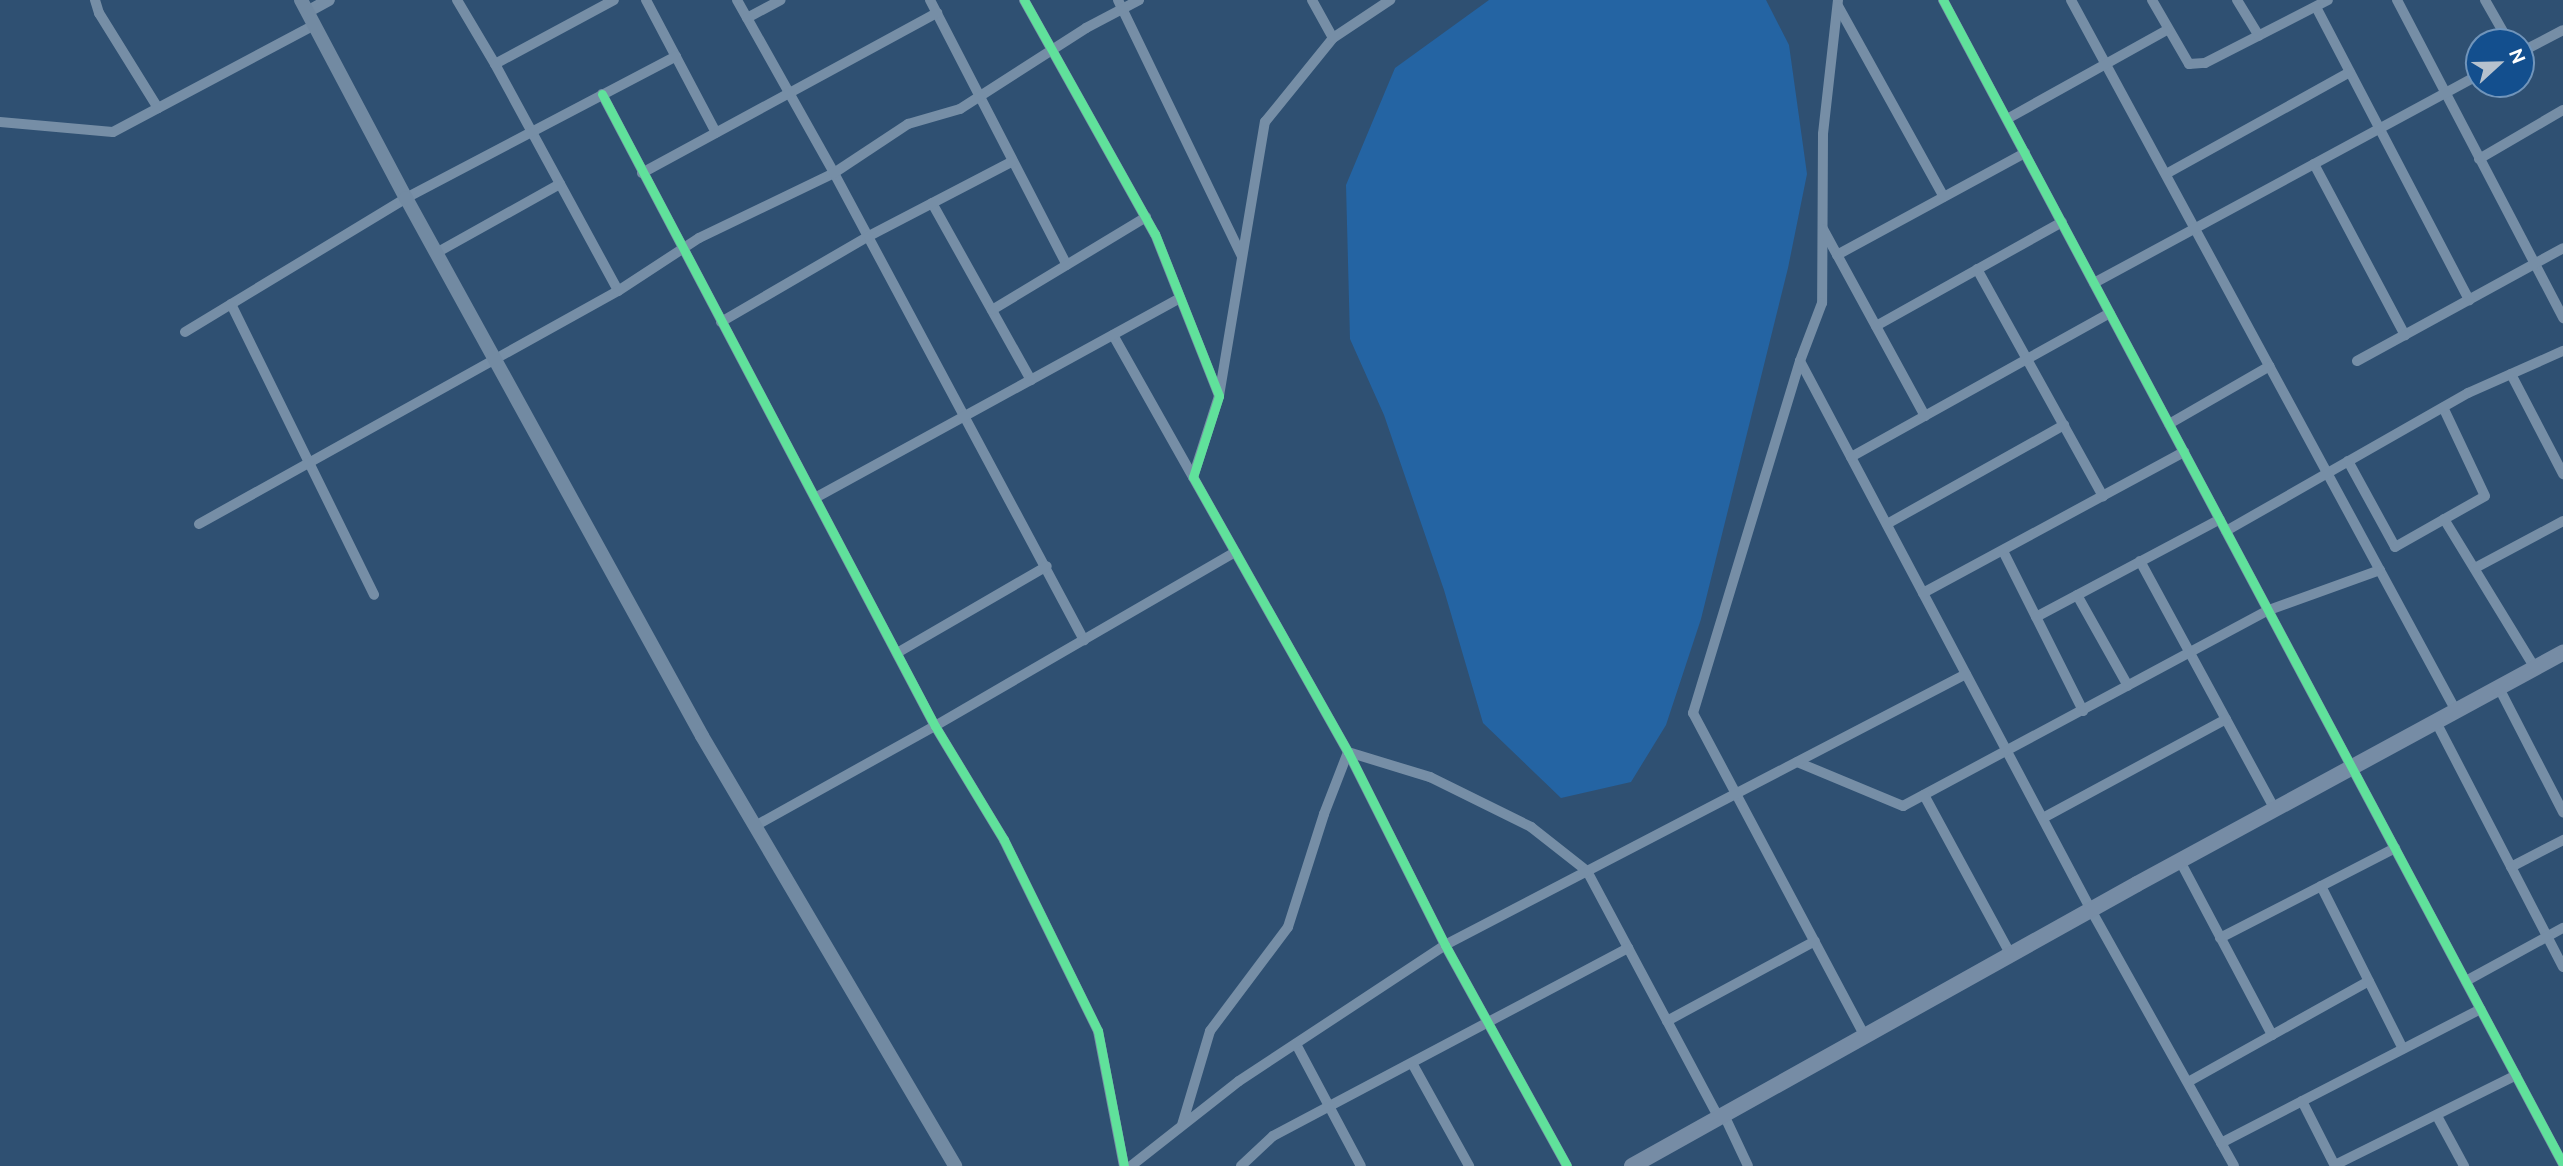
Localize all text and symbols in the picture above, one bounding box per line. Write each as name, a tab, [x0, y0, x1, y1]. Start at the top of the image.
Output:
north arrow	[2465, 28, 2535, 98]
text: N	[2505, 45, 2530, 67]

